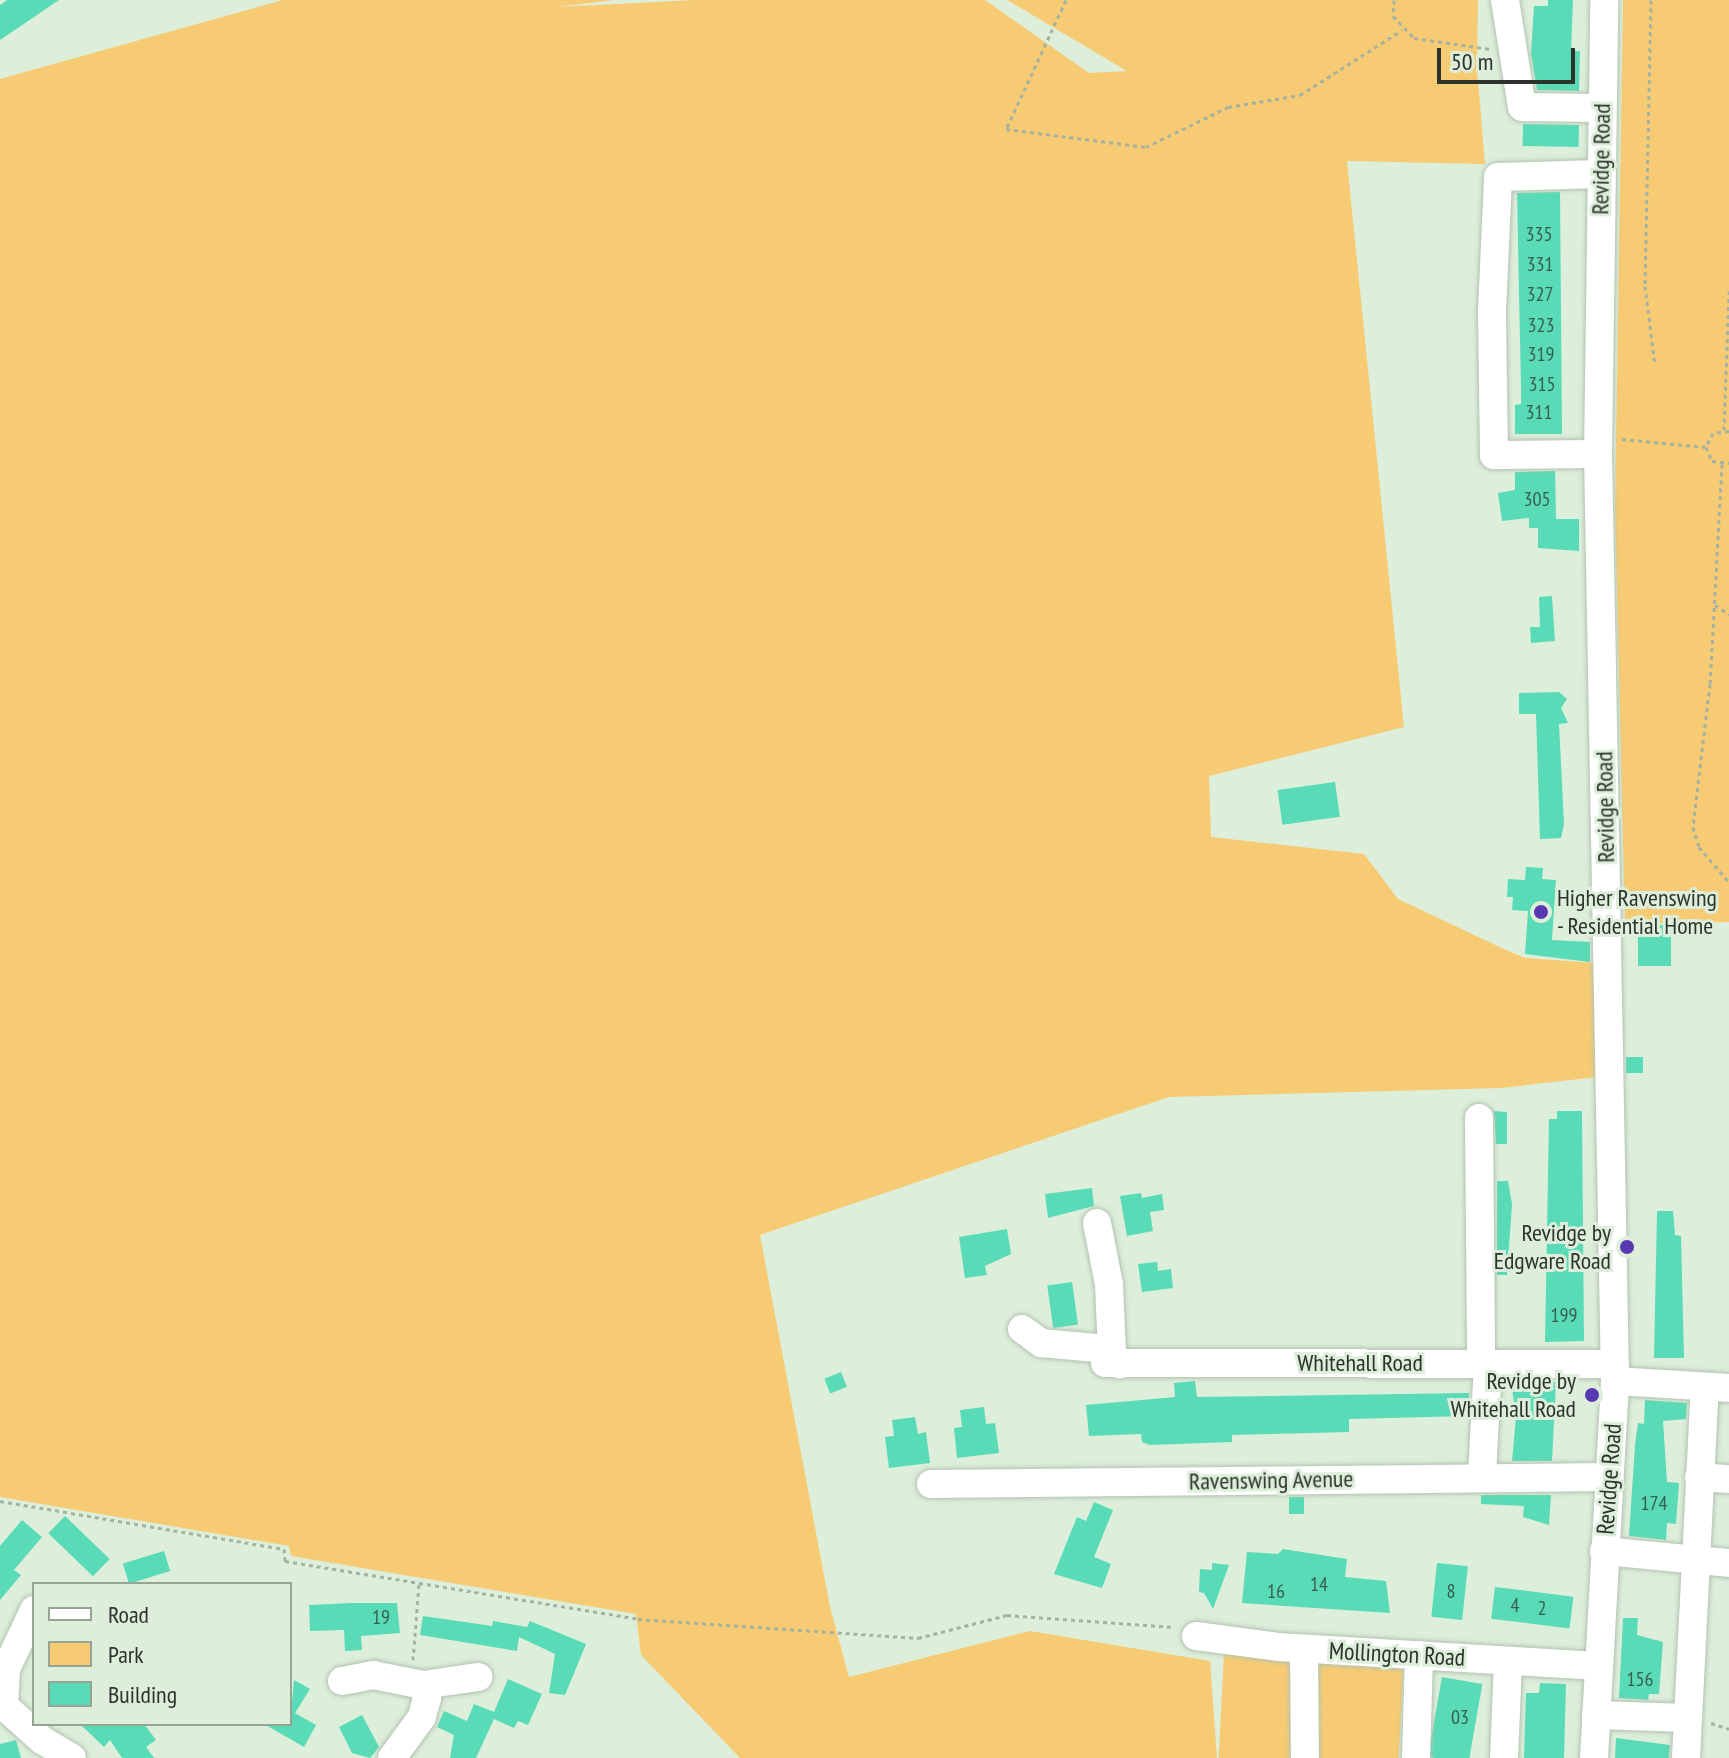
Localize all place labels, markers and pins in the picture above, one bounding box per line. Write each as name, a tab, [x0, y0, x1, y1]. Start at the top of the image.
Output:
place label: Higher Ravenswing - Residential Home	[1557, 884, 1717, 940]
marker: Higher Ravenswing - Residential Home	[1532, 903, 1550, 921]
place label: Revidge by Edgware Road	[1494, 1219, 1611, 1275]
marker: Revidge by Edgware Road	[1618, 1238, 1636, 1256]
place label: Revidge by Whitehall Road	[1450, 1367, 1576, 1423]
marker: Revidge by Whitehall Road	[1583, 1386, 1601, 1404]

